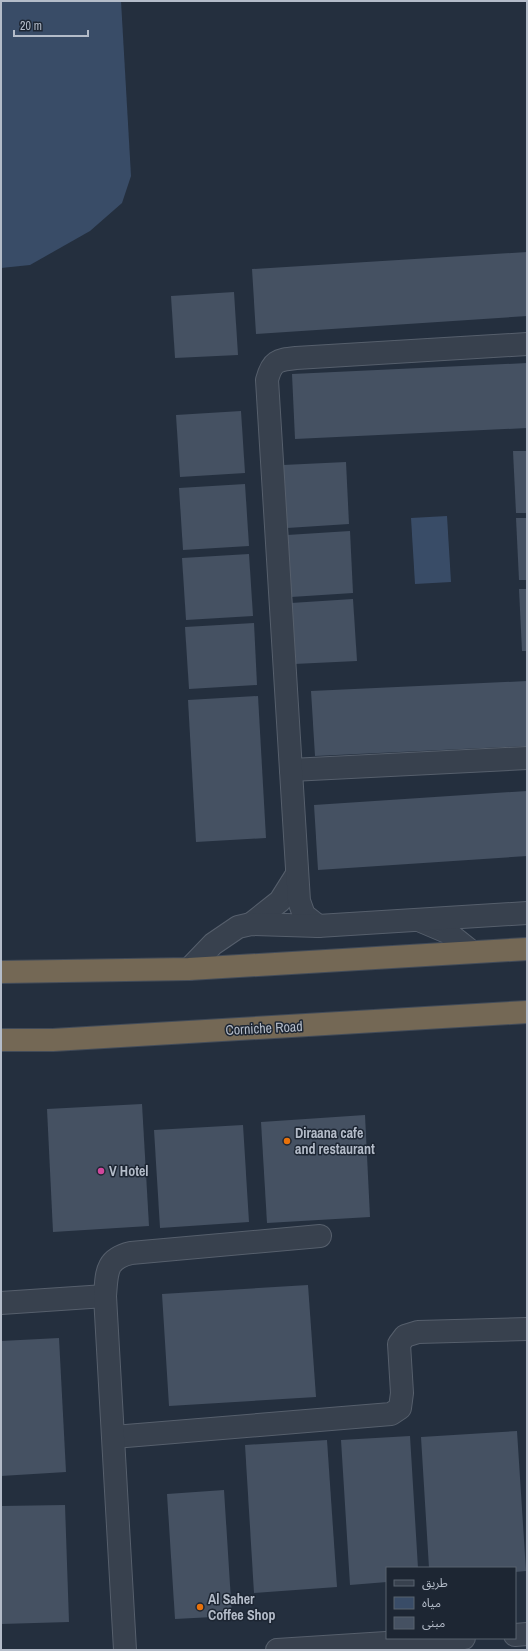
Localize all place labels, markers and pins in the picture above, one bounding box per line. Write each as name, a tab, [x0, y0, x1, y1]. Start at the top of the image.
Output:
place label: Diraana cafe and restaurant	[295, 1124, 375, 1158]
marker: Diraana cafe and restaurant	[282, 1136, 292, 1146]
place label: V Hotel	[109, 1162, 149, 1180]
marker: V Hotel	[96, 1166, 106, 1176]
place label: Al Saher Coffee Shop	[208, 1590, 276, 1624]
marker: Al Saher Coffee Shop	[195, 1602, 205, 1612]

